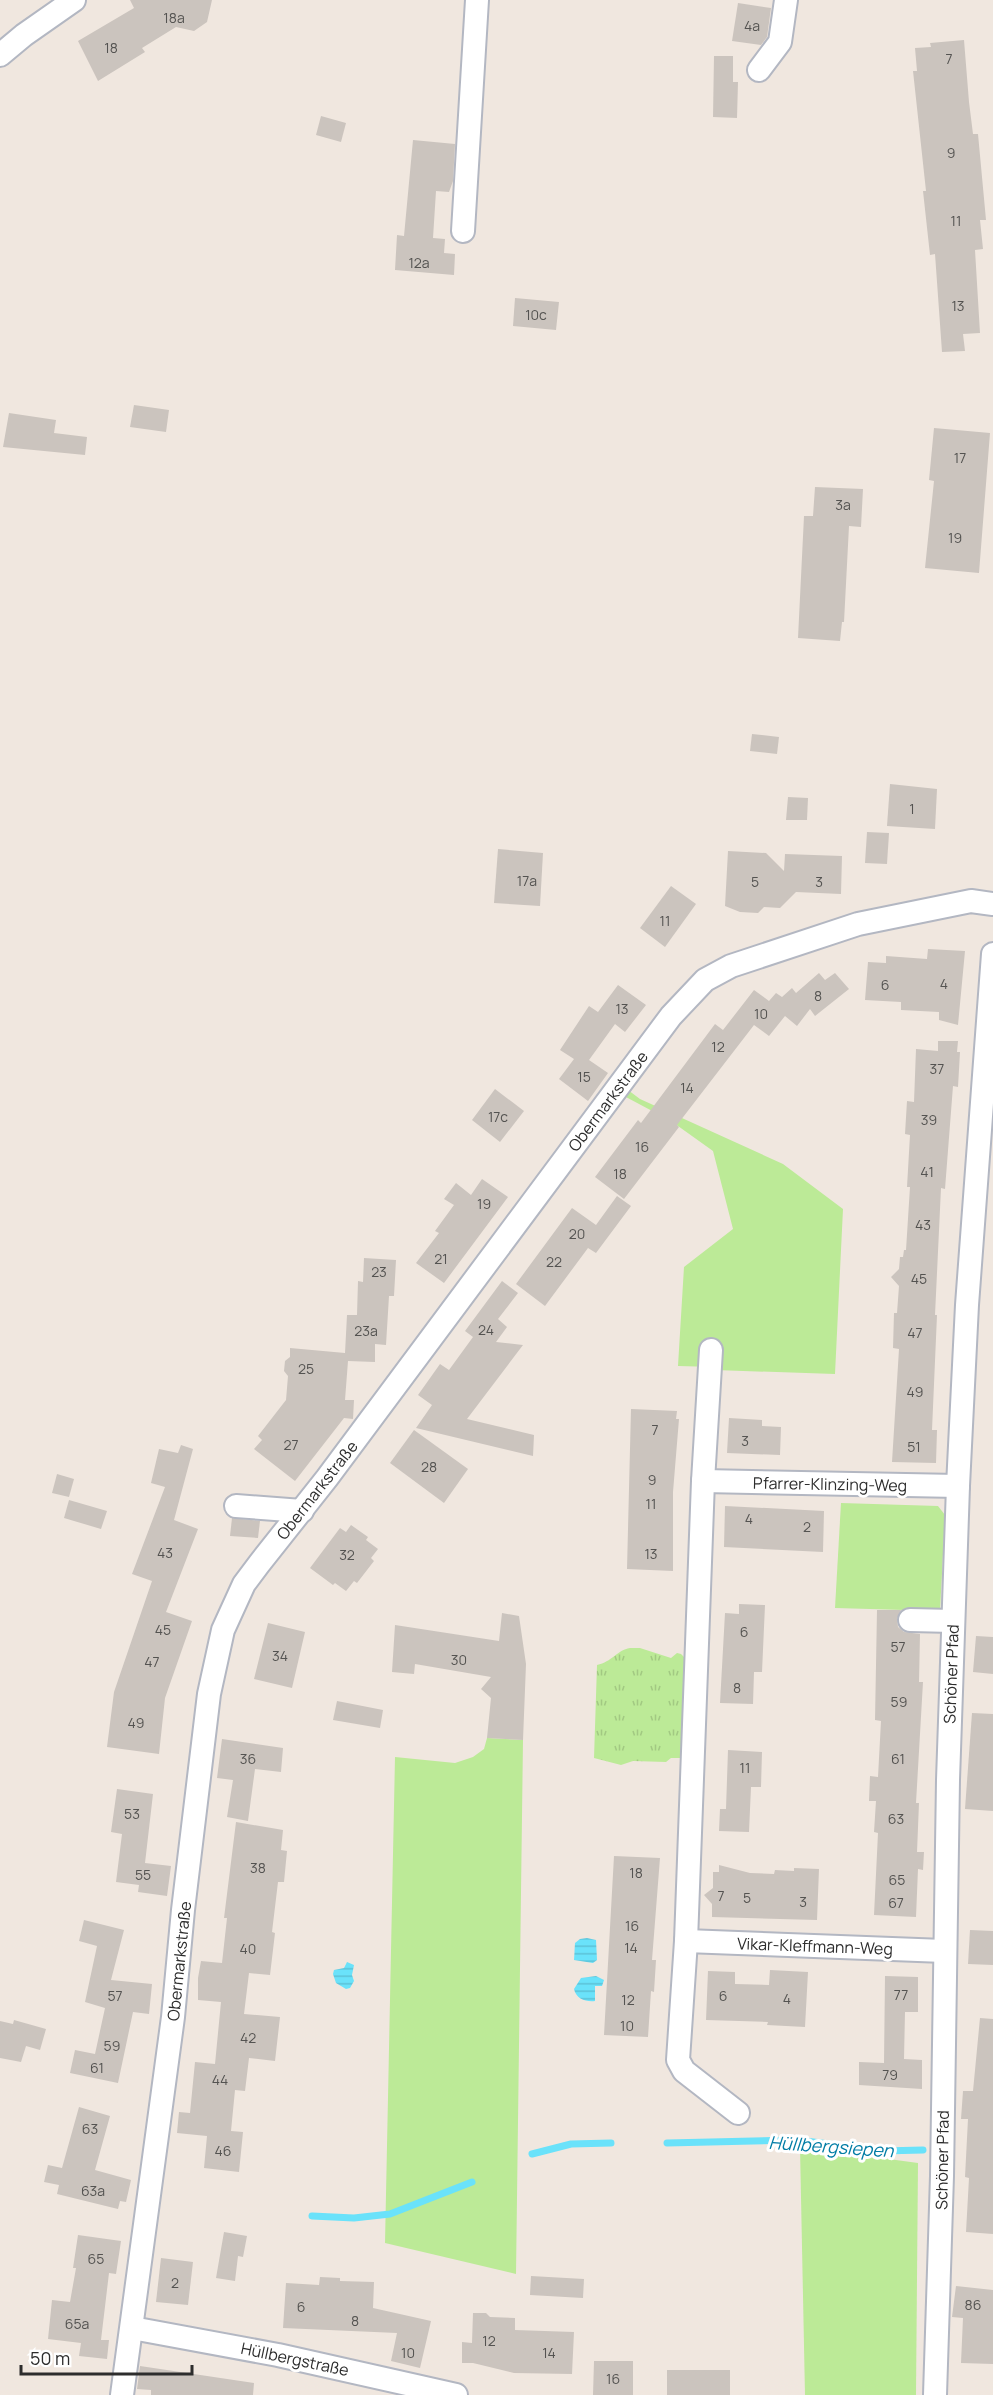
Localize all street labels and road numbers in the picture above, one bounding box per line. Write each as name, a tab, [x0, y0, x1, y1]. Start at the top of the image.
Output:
street label: Obermarkstraße	[563, 1046, 653, 1156]
street label: Obermarkstraße	[271, 1436, 363, 1544]
street label: Pfarrer-Klinzing-Weg	[753, 1472, 907, 1496]
street label: Schöner Pfad	[938, 1624, 964, 1724]
street label: Obermarkstraße	[162, 1900, 196, 2022]
street label: Vikar-Kleffmann-Weg	[737, 1932, 893, 1960]
street label: Schöner Pfad	[930, 2110, 954, 2210]
street label: Hüllbergstraße	[239, 2337, 351, 2381]

